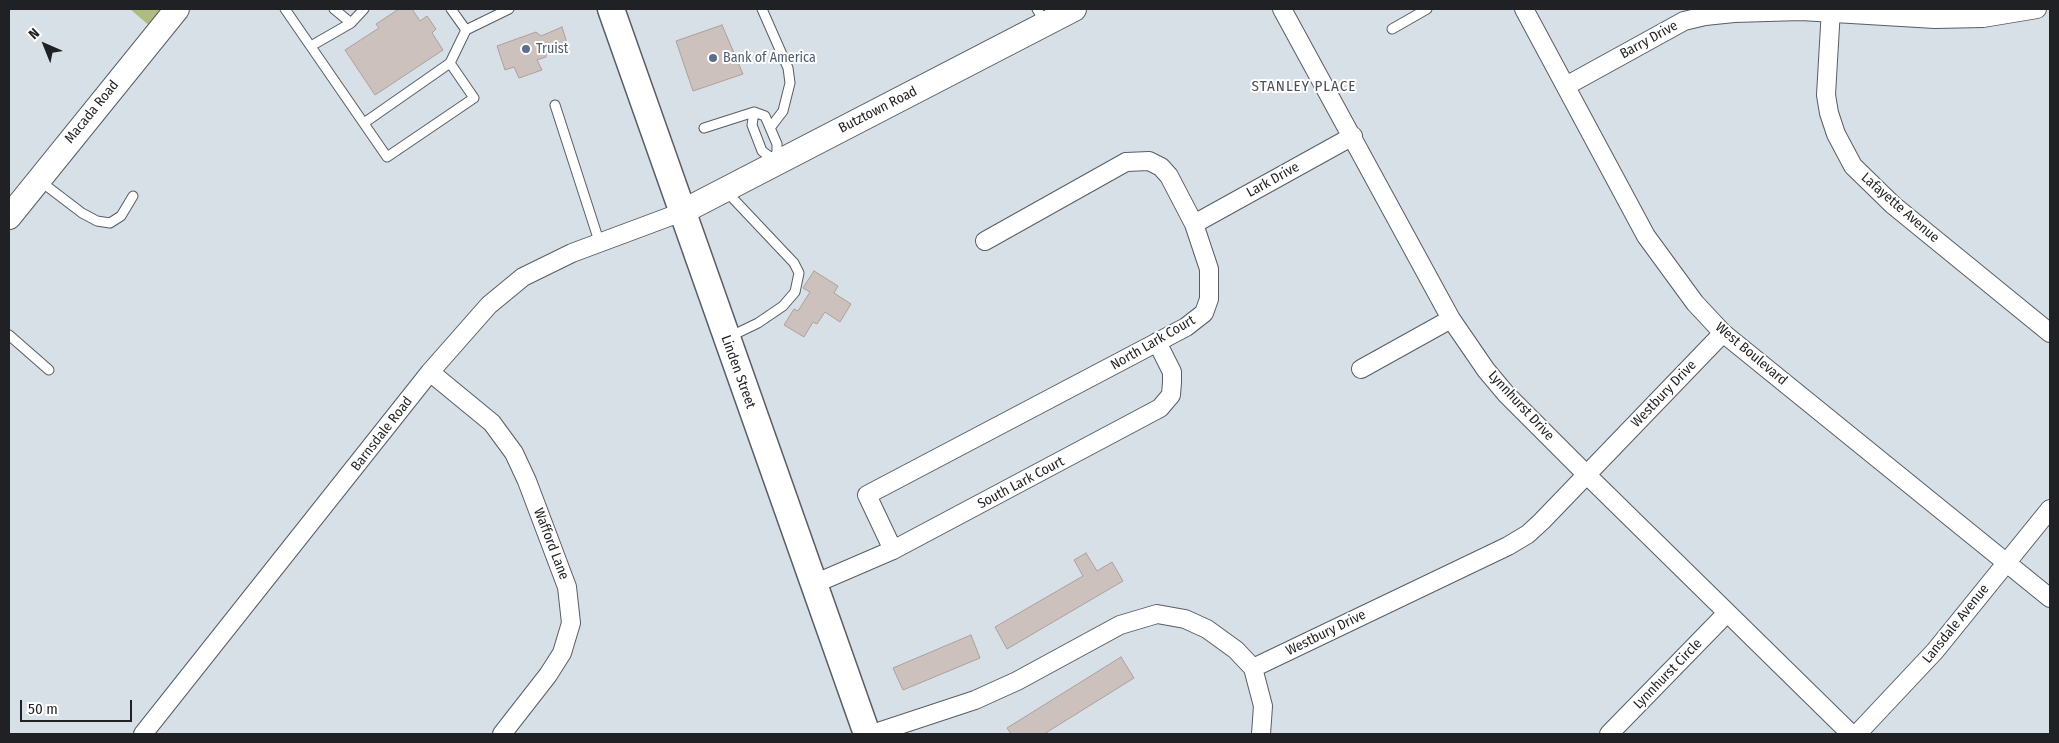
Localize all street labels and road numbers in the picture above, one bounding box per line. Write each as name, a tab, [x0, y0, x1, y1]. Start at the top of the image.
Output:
street label: Barry Drive	[1617, 17, 1681, 63]
street label: Macada Road	[61, 77, 123, 147]
street label: Butztown Road	[836, 83, 920, 137]
street label: Lark Drive	[1244, 159, 1302, 201]
street label: Lafayette Avenue	[1858, 170, 1942, 246]
street label: North Lark Court	[1108, 312, 1198, 374]
street label: West Boulevard	[1712, 319, 1790, 389]
street label: Linden Street	[717, 333, 759, 411]
street label: Westbury Drive	[1628, 357, 1700, 431]
street label: Lynnhurst Drive	[1484, 368, 1558, 444]
street label: Barnsdale Road	[348, 393, 416, 475]
street label: South Lark Court	[975, 453, 1067, 513]
street label: Wafford Lane	[530, 506, 572, 582]
street label: Lansdale Avenue	[1919, 581, 1993, 667]
street label: Westbury Drive	[1283, 606, 1369, 660]
street label: Lynnhurst Circle	[1630, 635, 1706, 713]

